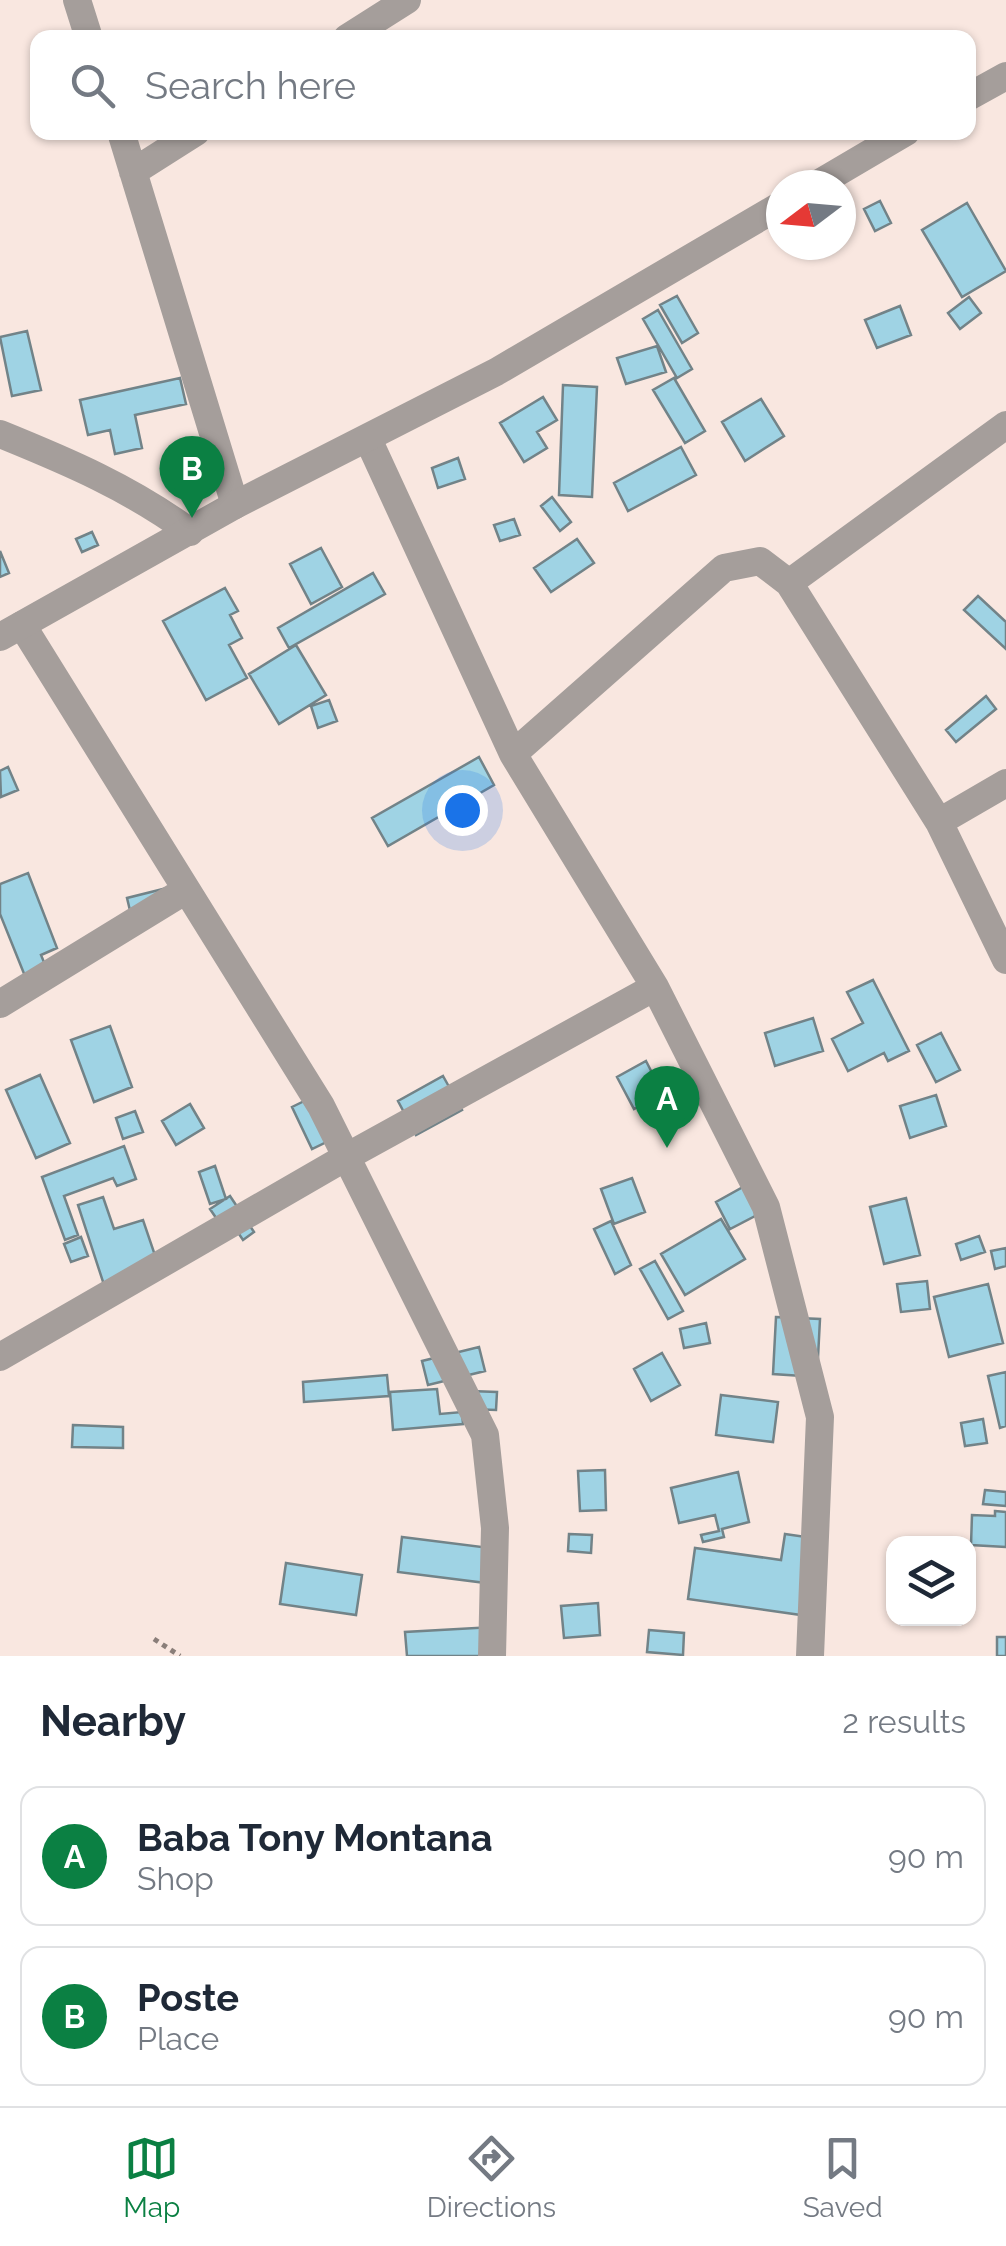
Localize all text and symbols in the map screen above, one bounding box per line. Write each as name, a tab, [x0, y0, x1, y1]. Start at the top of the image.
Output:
search box	[30, 30, 976, 140]
icon: search	[65, 58, 120, 113]
text: Search here	[145, 63, 356, 108]
north arrow	[766, 170, 856, 260]
pin: B	[160, 436, 224, 518]
your location	[437, 785, 488, 836]
pin: A	[634, 1066, 700, 1148]
map controls	[886, 1536, 976, 1626]
button: layers	[886, 1536, 976, 1626]
text: Nearby	[40, 1697, 186, 1746]
text: 2 results	[842, 1703, 966, 1740]
text: Baba Tony Montana	[137, 1815, 493, 1860]
text: A	[64, 1838, 85, 1875]
text: 90 m	[888, 1838, 964, 1875]
text: Shop	[137, 1860, 214, 1897]
text: Poste	[137, 1975, 239, 2020]
text: B	[64, 1998, 85, 2035]
text: 90 m	[888, 1998, 964, 2035]
text: Place	[137, 2020, 219, 2057]
tab: Map	[123, 2131, 180, 2224]
tab: Directions	[427, 2131, 556, 2224]
tab: Saved	[803, 2131, 883, 2224]

